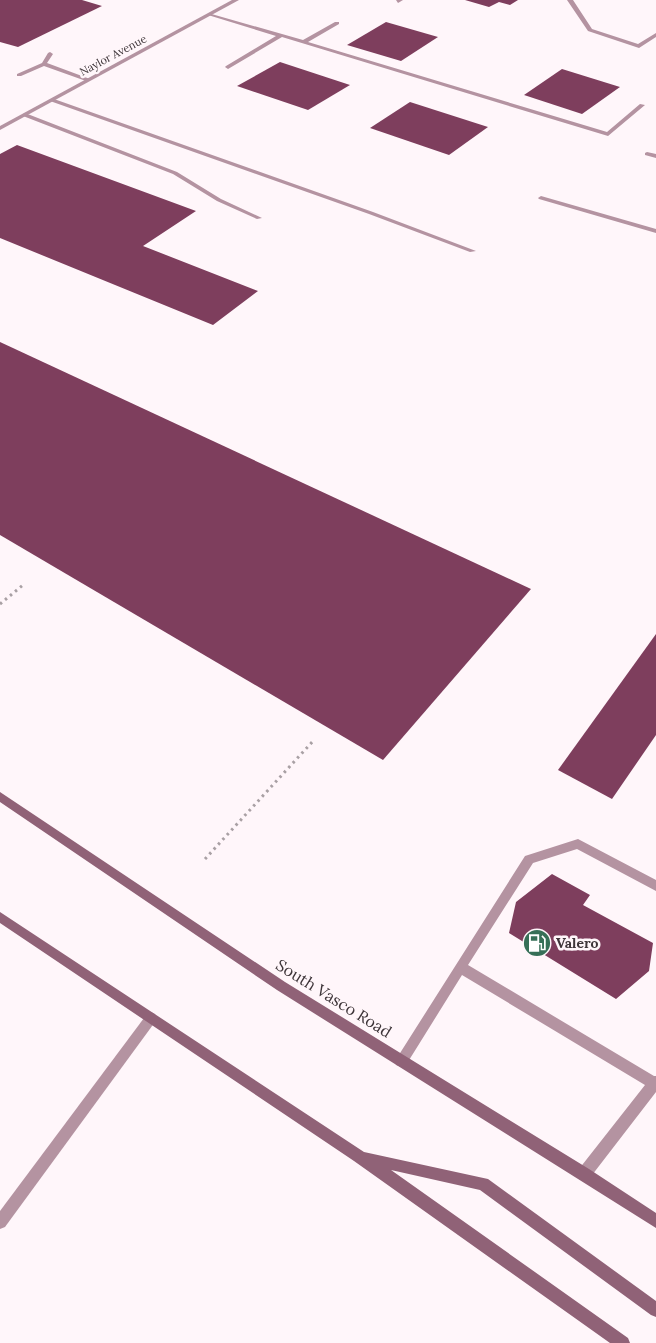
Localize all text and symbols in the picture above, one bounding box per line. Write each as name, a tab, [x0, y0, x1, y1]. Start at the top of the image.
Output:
street label: Naylor Avenue	[77, 31, 149, 79]
fuel station icon: Valero	[522, 928, 552, 958]
place label: Valero	[556, 934, 599, 952]
street label: South Vasco Road	[272, 954, 396, 1042]

